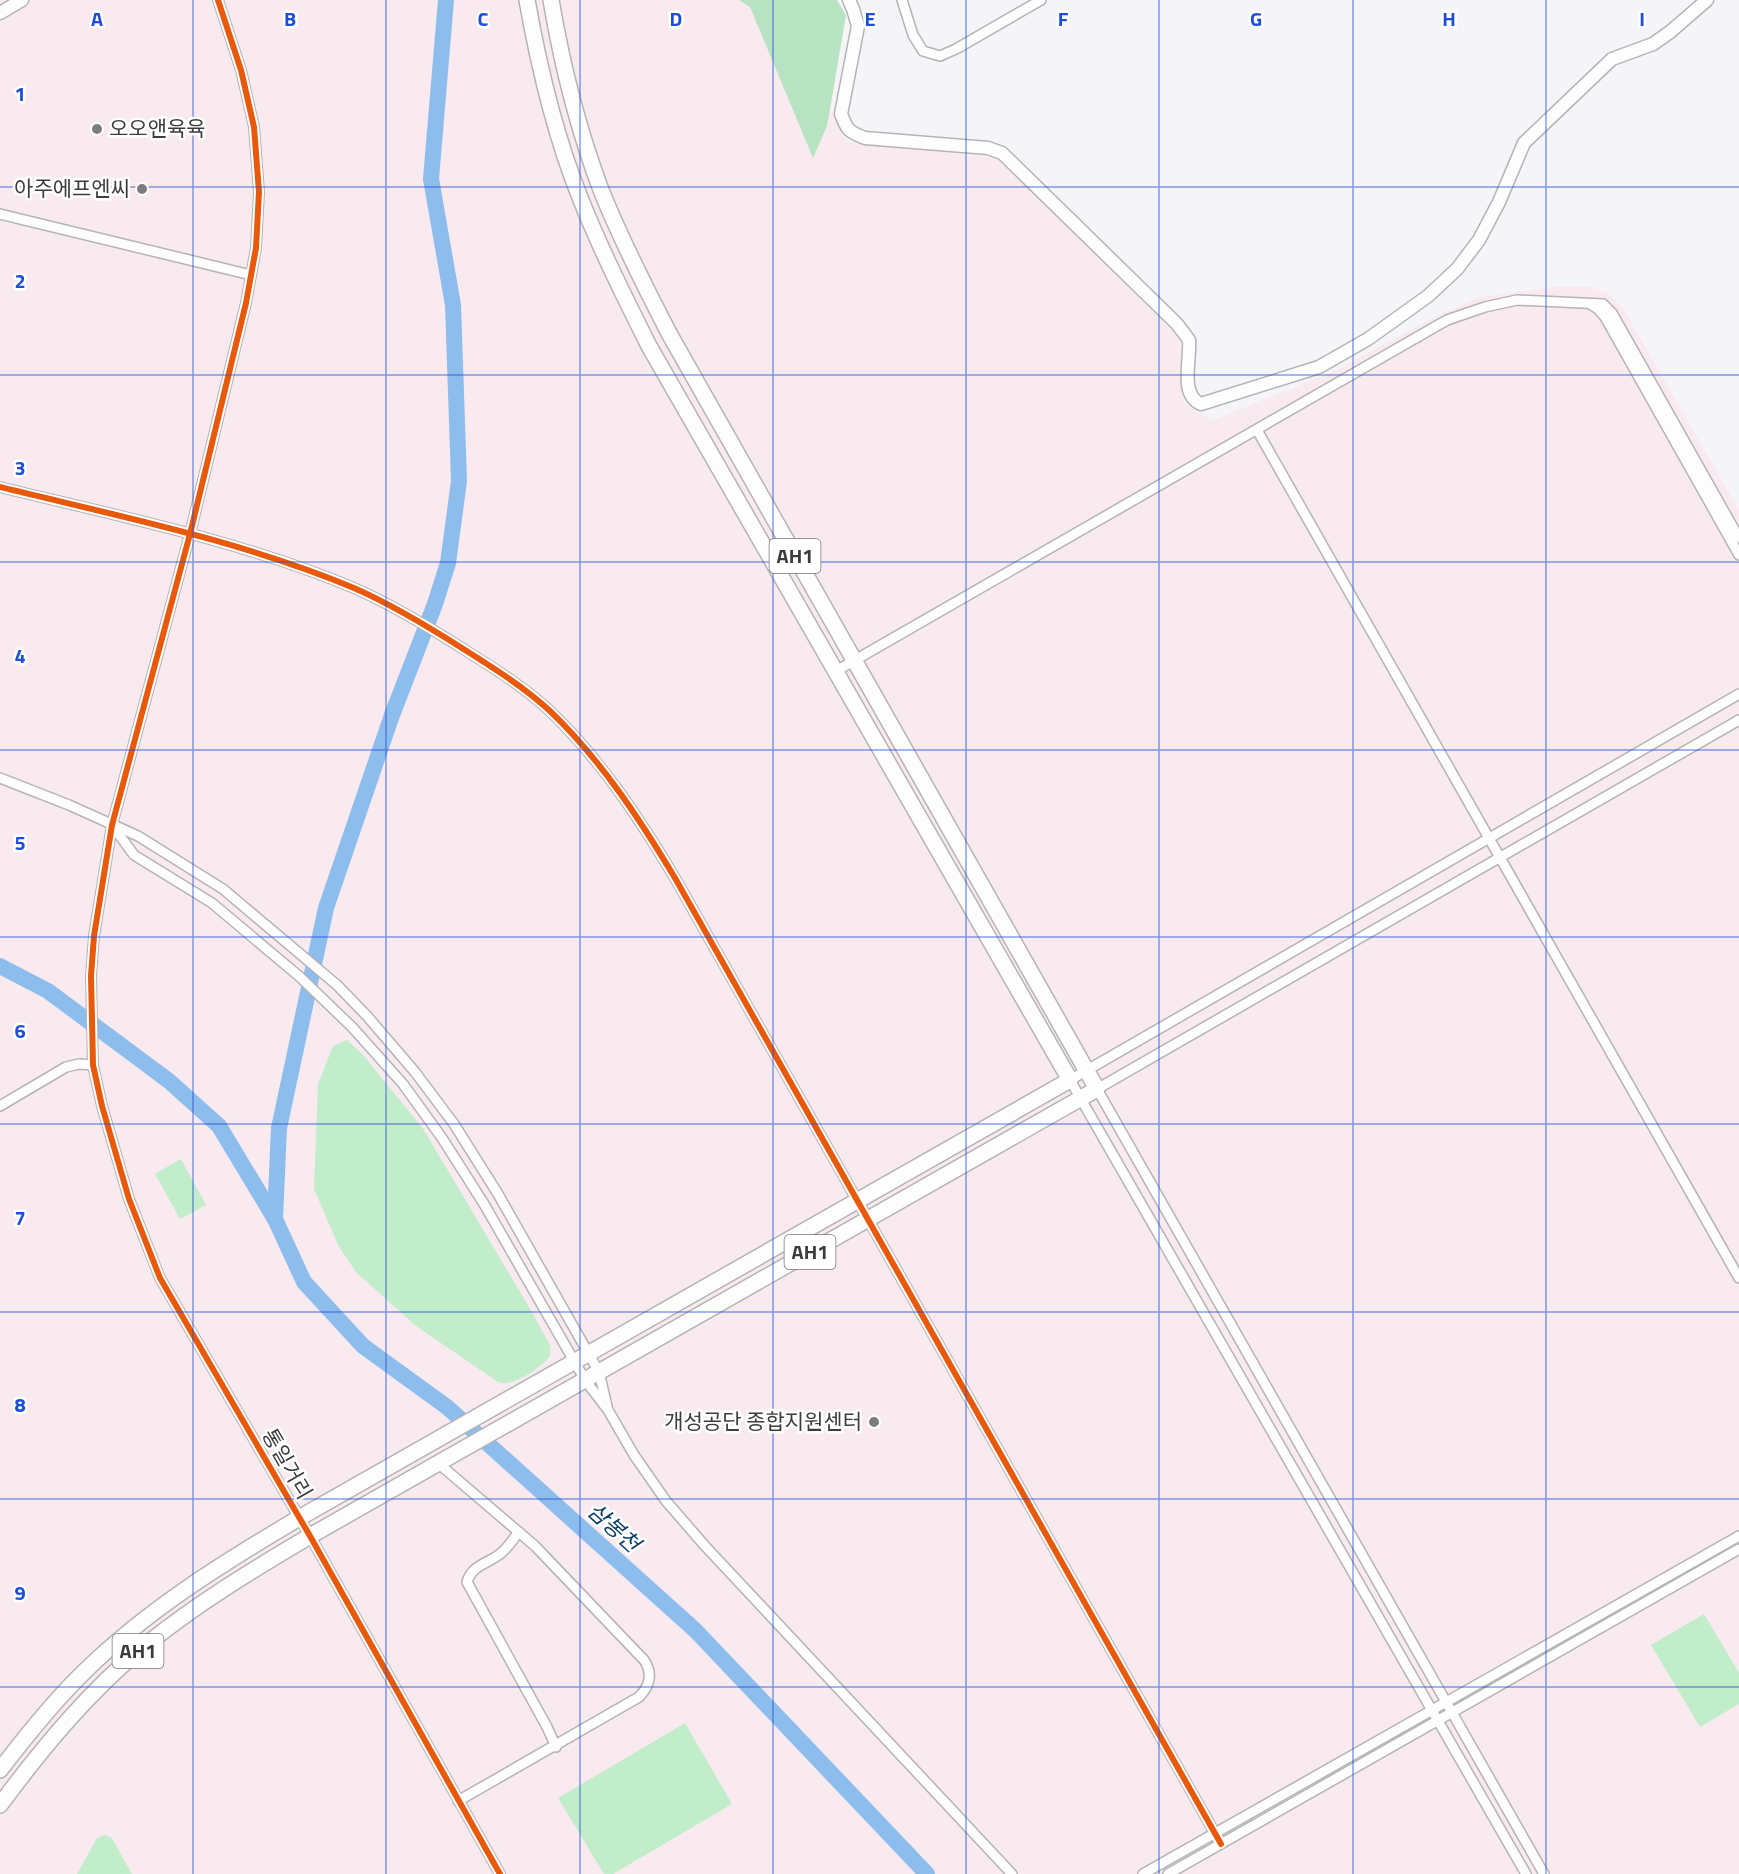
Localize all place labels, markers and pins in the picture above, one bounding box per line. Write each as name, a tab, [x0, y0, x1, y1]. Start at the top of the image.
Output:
place label: 오오앤육육	[109, 112, 206, 144]
marker: 오오앤육육	[90, 122, 104, 136]
place label: 아주에프엔씨	[14, 172, 130, 204]
marker: 아주에프엔씨	[135, 182, 149, 196]
place label: 개성공단 종합지원센터	[664, 1405, 862, 1437]
marker: 개성공단 종합지원센터	[867, 1415, 881, 1429]

